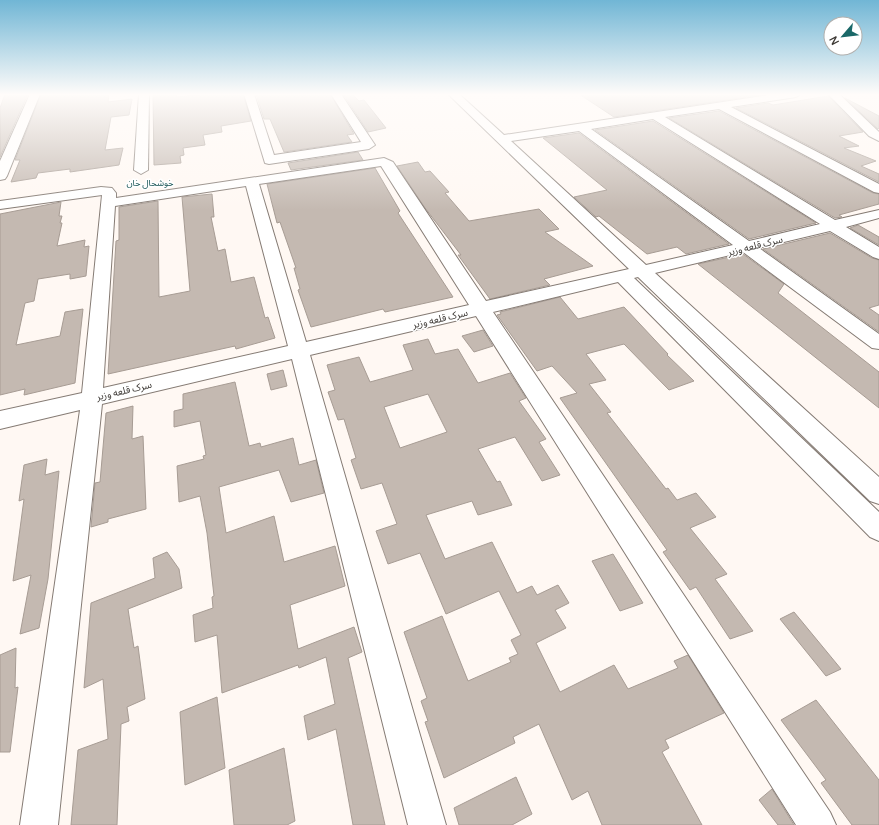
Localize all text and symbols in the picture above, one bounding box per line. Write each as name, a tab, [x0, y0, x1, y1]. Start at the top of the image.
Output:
north arrow	[823, 16, 863, 56]
text: N	[825, 34, 842, 48]
district label: خوشحال خان	[126, 176, 174, 189]
street label: سرک قلعه وزیر	[725, 231, 784, 259]
street label: سرک قلعه وزیر	[410, 305, 469, 331]
street label: سرک قلعه وزیر	[94, 377, 153, 403]

